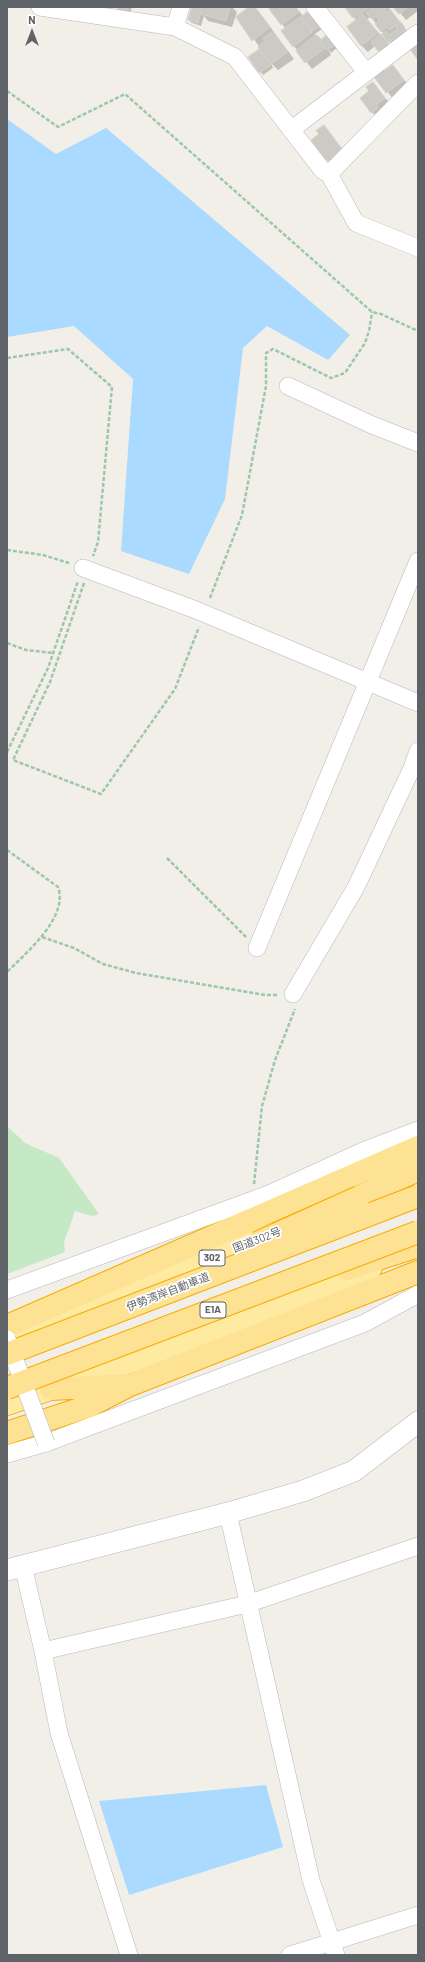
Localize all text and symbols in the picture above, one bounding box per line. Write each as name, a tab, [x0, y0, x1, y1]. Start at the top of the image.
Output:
north arrow	[12, 12, 52, 52]
text: N	[28, 13, 36, 26]
street label: 国道302号	[231, 1225, 283, 1255]
road number: 302	[199, 1250, 225, 1266]
street label: 伊勢湾岸自動車道	[125, 1270, 211, 1314]
road number: E1A	[200, 1302, 226, 1318]

